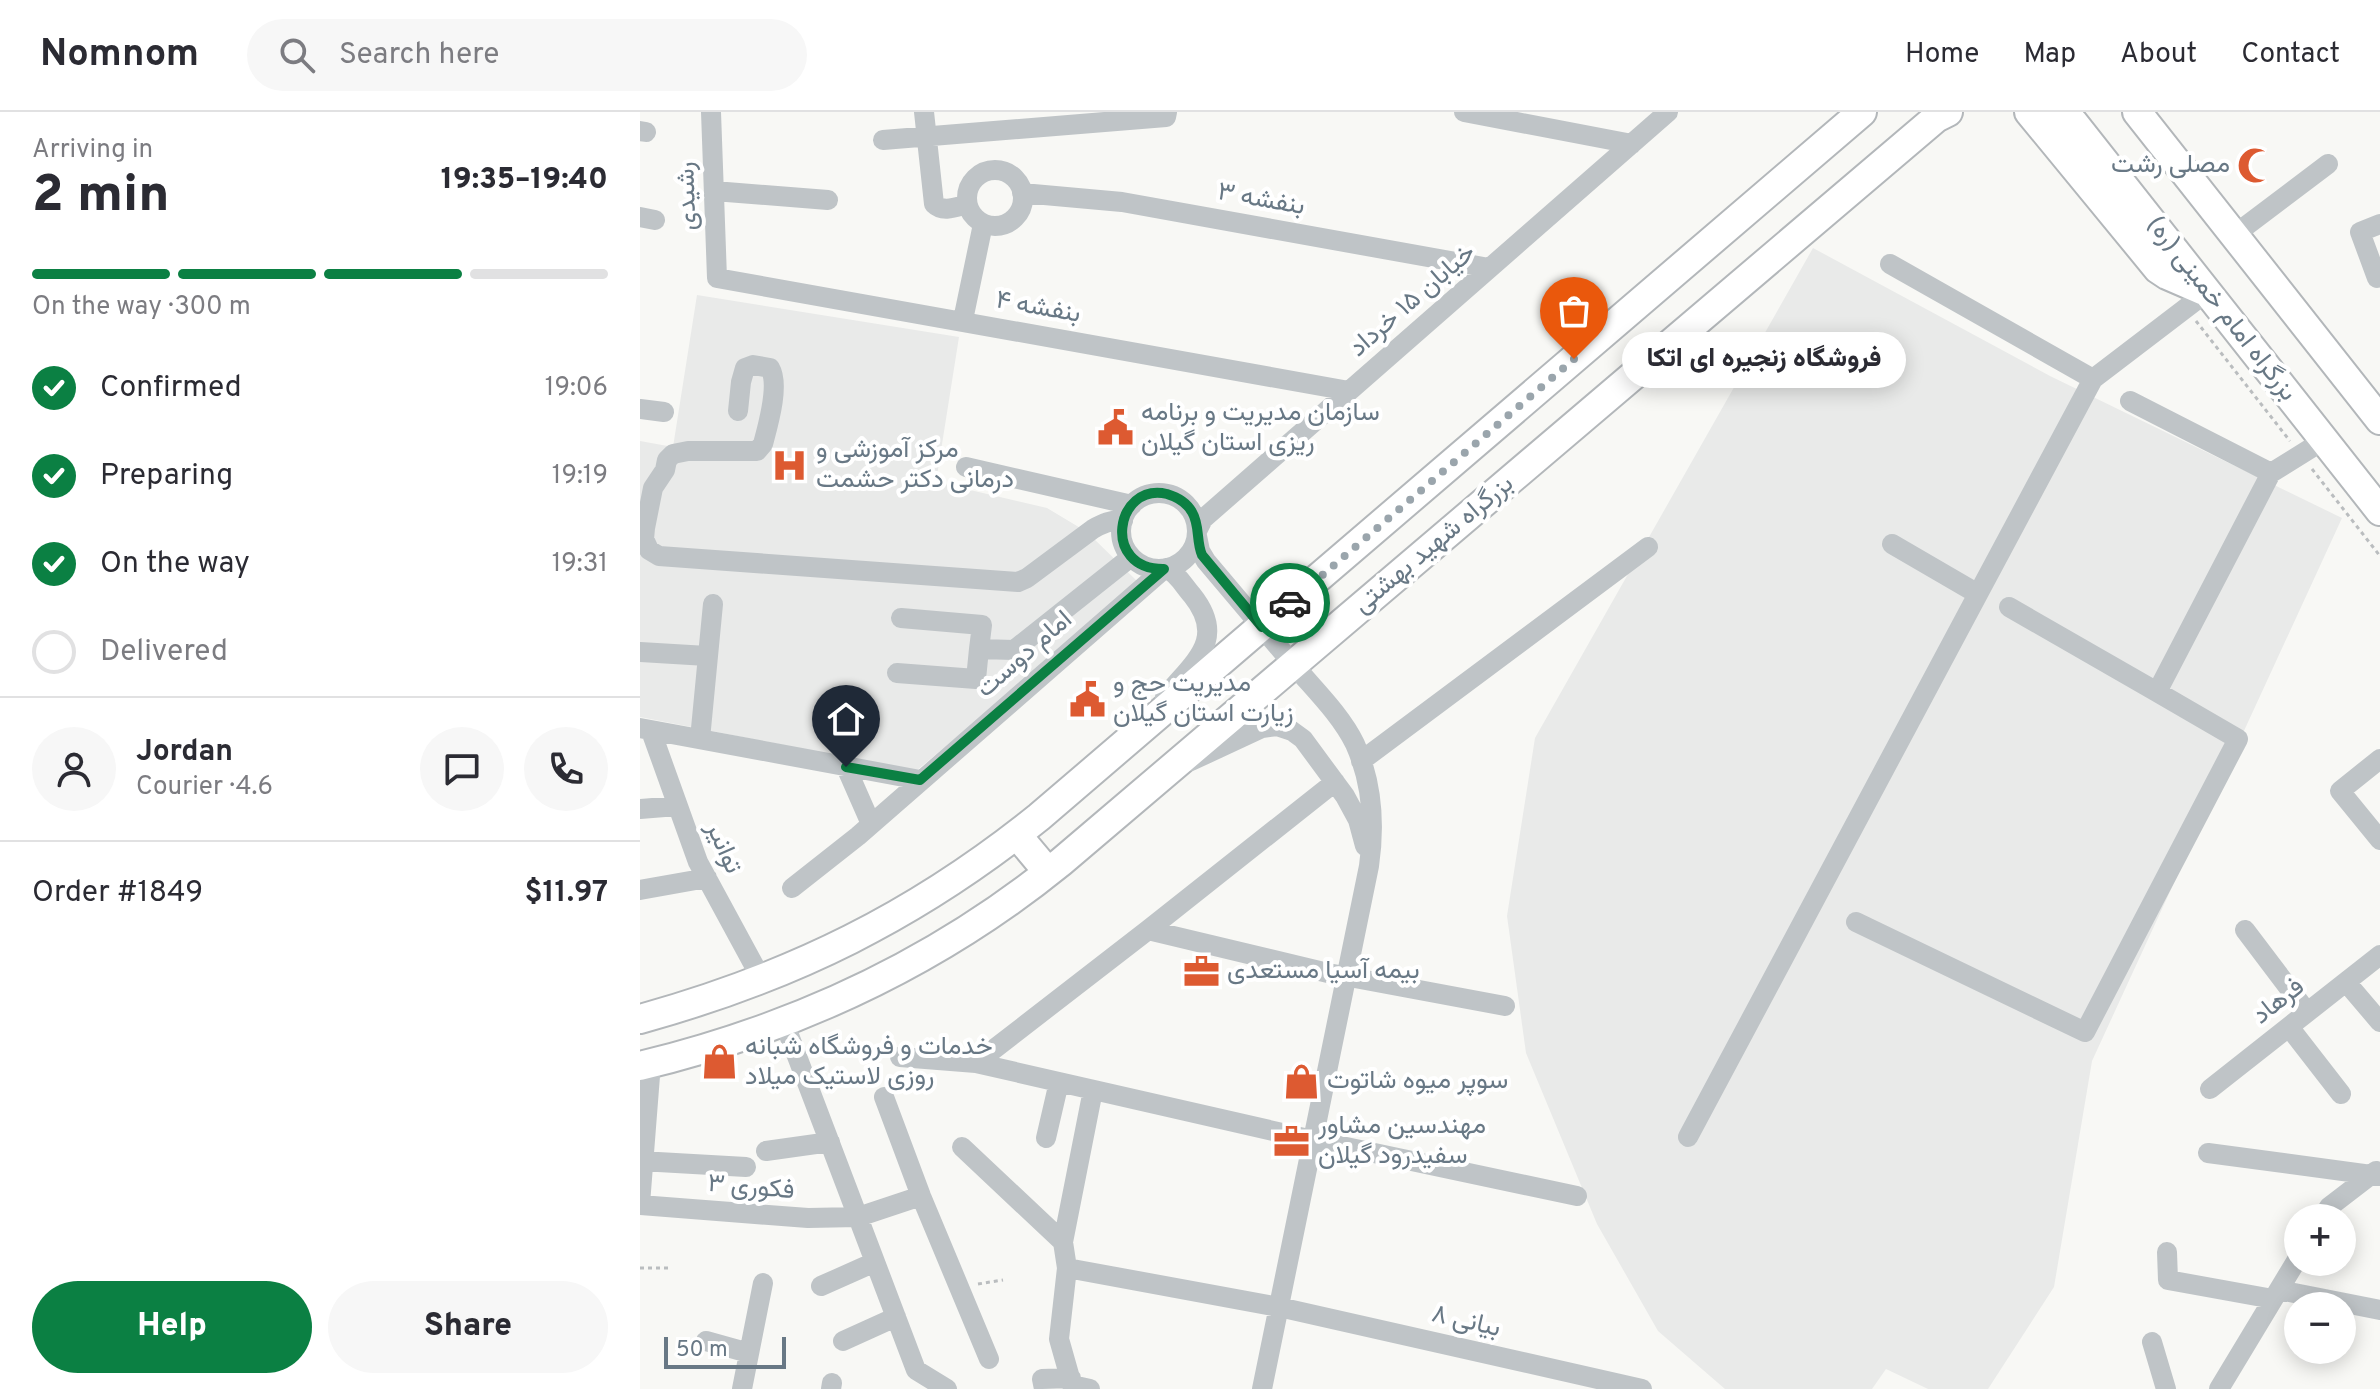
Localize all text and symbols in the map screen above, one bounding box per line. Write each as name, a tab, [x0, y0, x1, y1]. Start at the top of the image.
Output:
search box	[247, 19, 807, 91]
text: Nomnom	[40, 31, 199, 80]
icon: search	[275, 33, 319, 77]
text: Search here	[339, 37, 499, 74]
text: Home	[1905, 37, 1979, 73]
text: Map	[2023, 37, 2076, 73]
text: About	[2120, 37, 2197, 73]
text: Contact	[2241, 37, 2340, 73]
text: Arriving in	[32, 134, 153, 167]
mosque icon: مصلی رشت	[2237, 146, 2275, 184]
place label: مصلی رشت	[2111, 149, 2230, 182]
street label: رشیدی	[670, 161, 706, 231]
text: 19:35–19:40	[441, 162, 608, 199]
text: 2 min	[32, 164, 170, 230]
street label: بنفشه ۳	[1215, 176, 1307, 224]
street label: بزرگراه امام خمینی (ره)	[2138, 210, 2304, 408]
street label: خیابان ۱۵ خرداد	[1343, 237, 1483, 365]
pin	[1540, 277, 1608, 359]
street label: بنفشه ۴	[993, 284, 1083, 332]
icon: bag	[1552, 289, 1596, 333]
text: On the way · 300 m	[32, 291, 251, 324]
callout: فروشگاه زنجیره ای اتکا	[1622, 331, 1906, 387]
text: فروشگاه زنجیره ای اتکا	[1646, 343, 1882, 376]
icon: check	[32, 366, 76, 410]
text: Confirmed	[100, 370, 242, 407]
text: 19:06	[545, 372, 608, 405]
place label: سازمان مدیریت و برنامه ریزی استان گیلان	[1141, 397, 1380, 460]
public building icon: سازمان مدیریت و برنامه ریزی استان گیلان	[1096, 409, 1134, 447]
place label: مرکز آموزشی و ‌درمانی دکتر حشمت	[816, 434, 1014, 497]
hospital icon: مرکز آموزشی و ‌درمانی دکتر حشمت	[771, 446, 809, 484]
icon: check	[32, 454, 76, 498]
text: Preparing	[100, 458, 233, 495]
text: 19:19	[552, 460, 608, 493]
street label: بزرگراه شهید بهشتی	[1347, 468, 1521, 622]
icon: check	[32, 542, 76, 586]
text: On the way	[100, 546, 250, 583]
text: 19:31	[552, 548, 608, 581]
courier	[1250, 563, 1330, 643]
icon: car	[1268, 581, 1312, 625]
street label: امام دوست	[970, 604, 1080, 706]
text: Delivered	[100, 634, 228, 671]
place label: مدیریت حج و زیارت استان گیلان	[1113, 668, 1294, 731]
public building icon: مدیریت حج و زیارت استان گیلان	[1068, 680, 1106, 718]
pin	[812, 685, 880, 767]
icon: home	[824, 697, 868, 741]
button: person	[32, 727, 116, 811]
button: chat	[420, 727, 504, 811]
button: phone	[524, 727, 608, 811]
text: Jordan	[136, 734, 233, 771]
text: Courier · 4.6	[136, 771, 273, 804]
street label: توانیر	[697, 816, 749, 879]
text: Order #1849	[32, 875, 203, 912]
text: $11.97	[524, 875, 608, 912]
office icon: بیمه آسیا مستعدی	[1182, 952, 1220, 990]
place label: بیمه آسیا مستعدی	[1227, 955, 1420, 988]
street label: فرهاد	[2246, 971, 2312, 1033]
place label: خدمات و فروشگاه شبانه روزی لاستیک میلاد	[745, 1031, 993, 1094]
shop icon: خدمات و فروشگاه شبانه روزی لاستیک میلاد	[700, 1043, 738, 1081]
shop icon: سوپر میوه شاتوت	[1282, 1062, 1320, 1100]
place label: سوپر میوه شاتوت	[1327, 1065, 1508, 1098]
place label: مهندسین مشاور سفیدرود گیلان	[1317, 1110, 1486, 1173]
office icon: مهندسین مشاور سفیدرود گیلان	[1273, 1122, 1311, 1160]
street label: فکوری ۳	[706, 1168, 796, 1208]
map controls	[2284, 1204, 2356, 1364]
button: +	[2284, 1204, 2356, 1276]
button: Help	[32, 1281, 312, 1373]
button: Share	[328, 1281, 608, 1373]
button: −	[2284, 1292, 2356, 1364]
street label: بیانی ۸	[1428, 1298, 1504, 1346]
scale bar	[664, 1333, 786, 1369]
text: 50 m	[676, 1337, 728, 1364]

